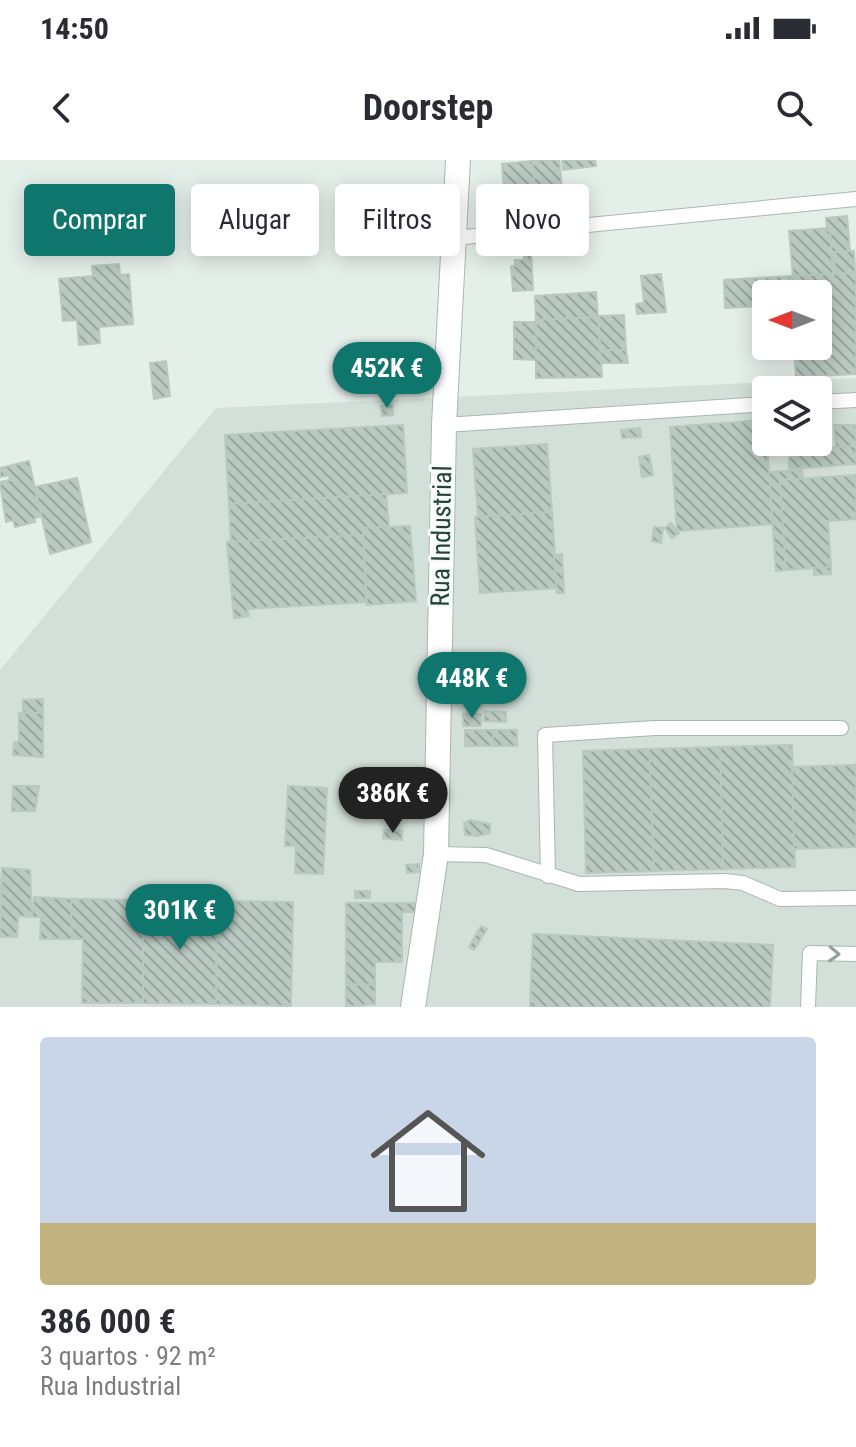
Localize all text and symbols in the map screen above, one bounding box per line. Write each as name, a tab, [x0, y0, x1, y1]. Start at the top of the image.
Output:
text: 14:50	[40, 11, 109, 46]
icon: back	[40, 86, 84, 130]
icon: search	[772, 86, 816, 130]
text: Doorstep	[363, 87, 493, 129]
chip: Comprar	[24, 184, 175, 256]
chip: Alugar	[191, 184, 319, 256]
chip: Filtros	[335, 184, 460, 256]
chip: Novo	[476, 184, 589, 256]
north arrow	[752, 280, 832, 360]
map controls	[752, 280, 832, 456]
pin: 452K €	[322, 342, 452, 410]
text: 452K €	[351, 353, 423, 383]
button: layers	[752, 376, 832, 456]
street label: Rua Industrial	[425, 465, 457, 607]
pin: 448K €	[407, 652, 537, 720]
text: 448K €	[436, 663, 508, 693]
pin: 386K €	[328, 767, 458, 835]
text: 386K €	[357, 778, 429, 808]
pin: 301K €	[115, 884, 245, 952]
text: 301K €	[144, 895, 216, 925]
one-way arrow	[828, 945, 841, 962]
icon: home	[356, 1089, 500, 1233]
text: 386 000 €	[40, 1301, 176, 1341]
text: 3 quartos · 92 m²	[40, 1341, 216, 1371]
text: Rua Industrial	[40, 1371, 181, 1401]

